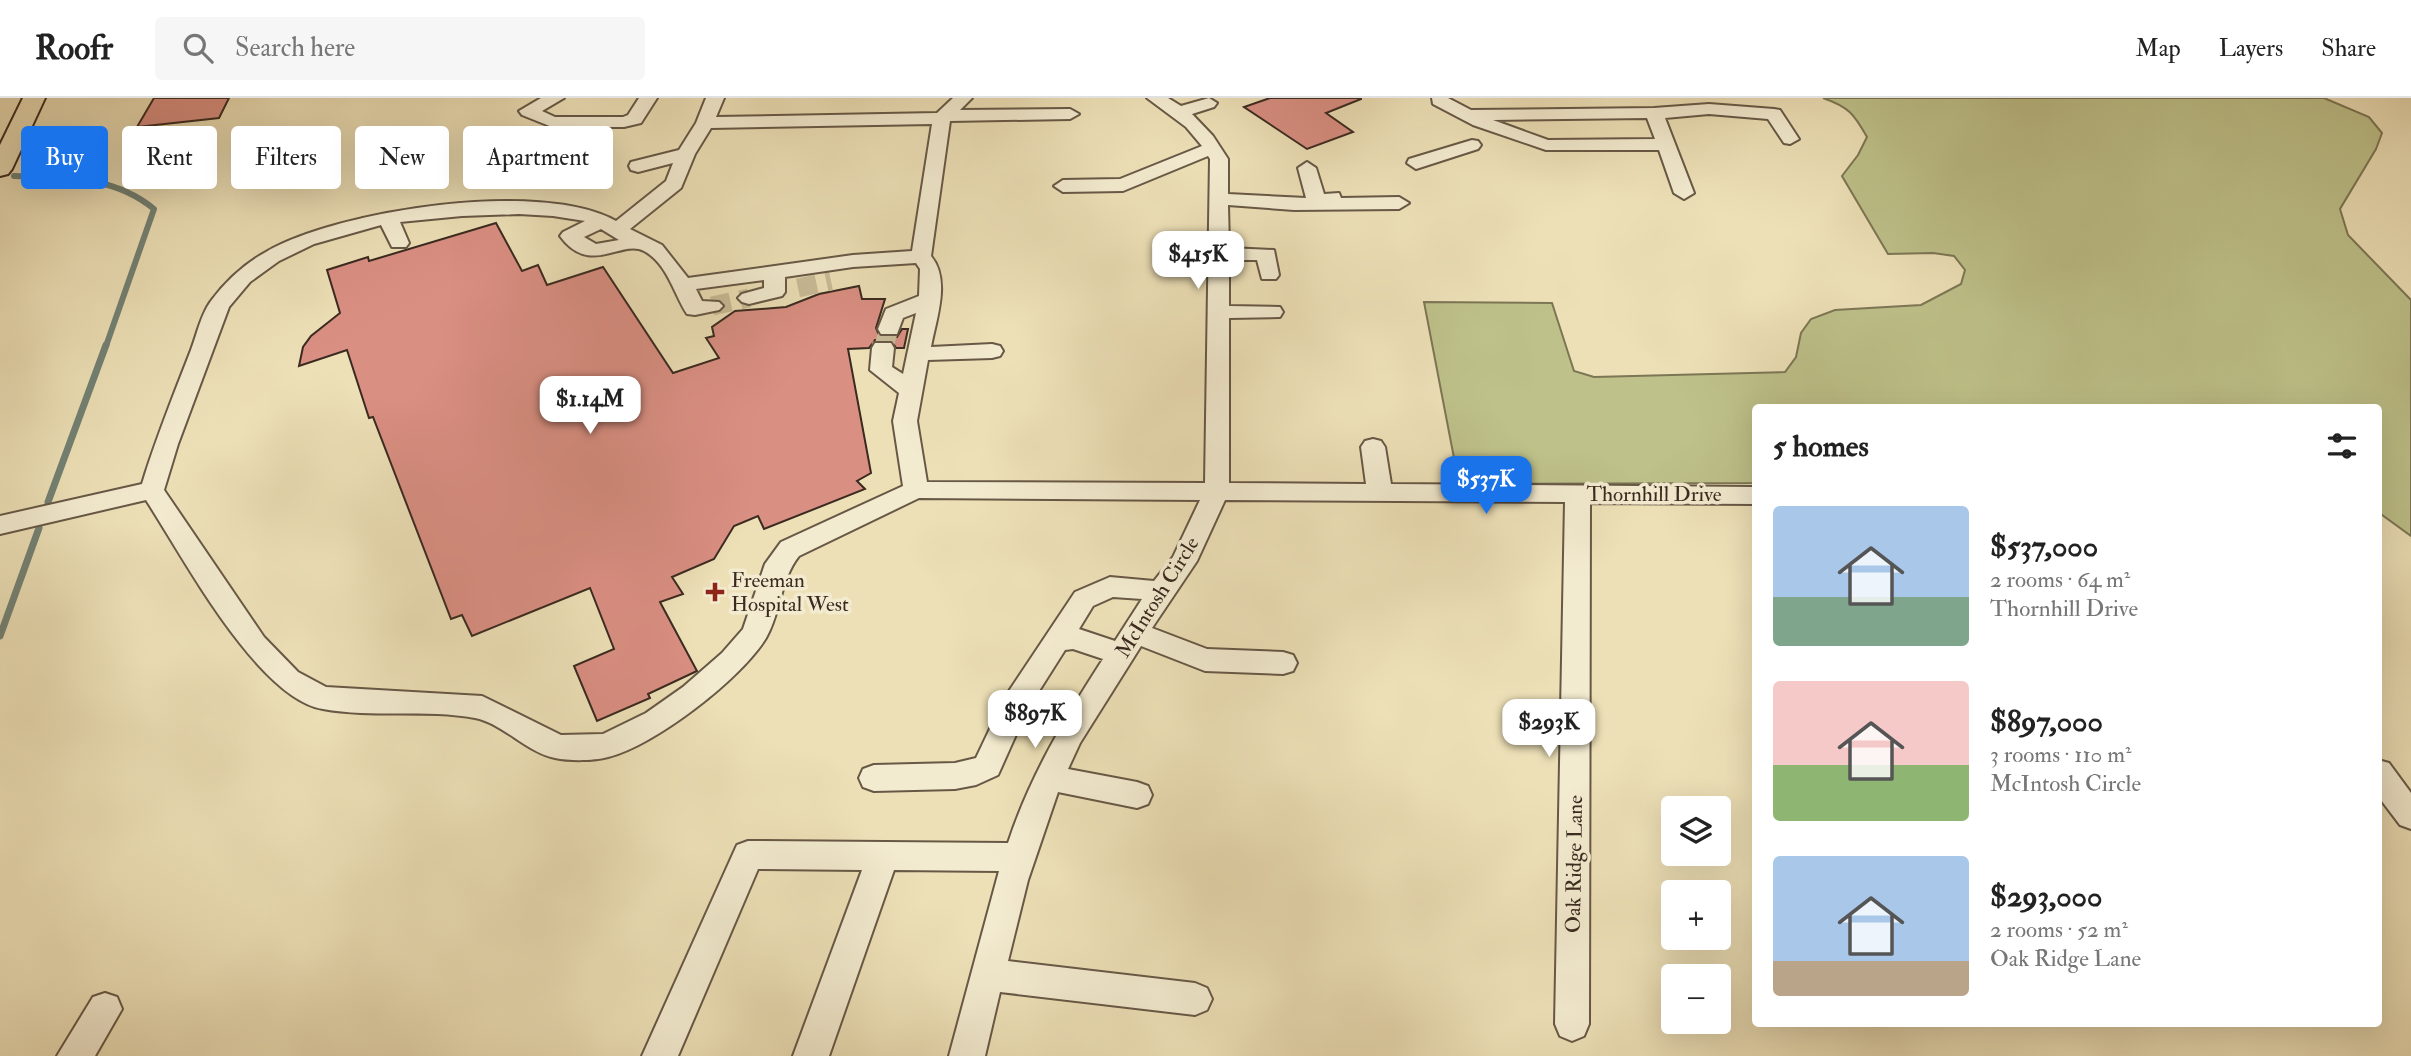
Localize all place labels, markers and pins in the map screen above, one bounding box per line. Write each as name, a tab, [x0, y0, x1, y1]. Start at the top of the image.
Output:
pin: $415K	[1149, 232, 1247, 291]
pin: $1.14M	[533, 376, 647, 436]
pin: $537K	[1437, 456, 1535, 516]
place label: Freeman Hospital West	[731, 567, 849, 618]
marker: Freeman Hospital West	[705, 582, 725, 602]
pin: $897K	[986, 690, 1084, 750]
pin: $293K	[1500, 700, 1598, 759]

